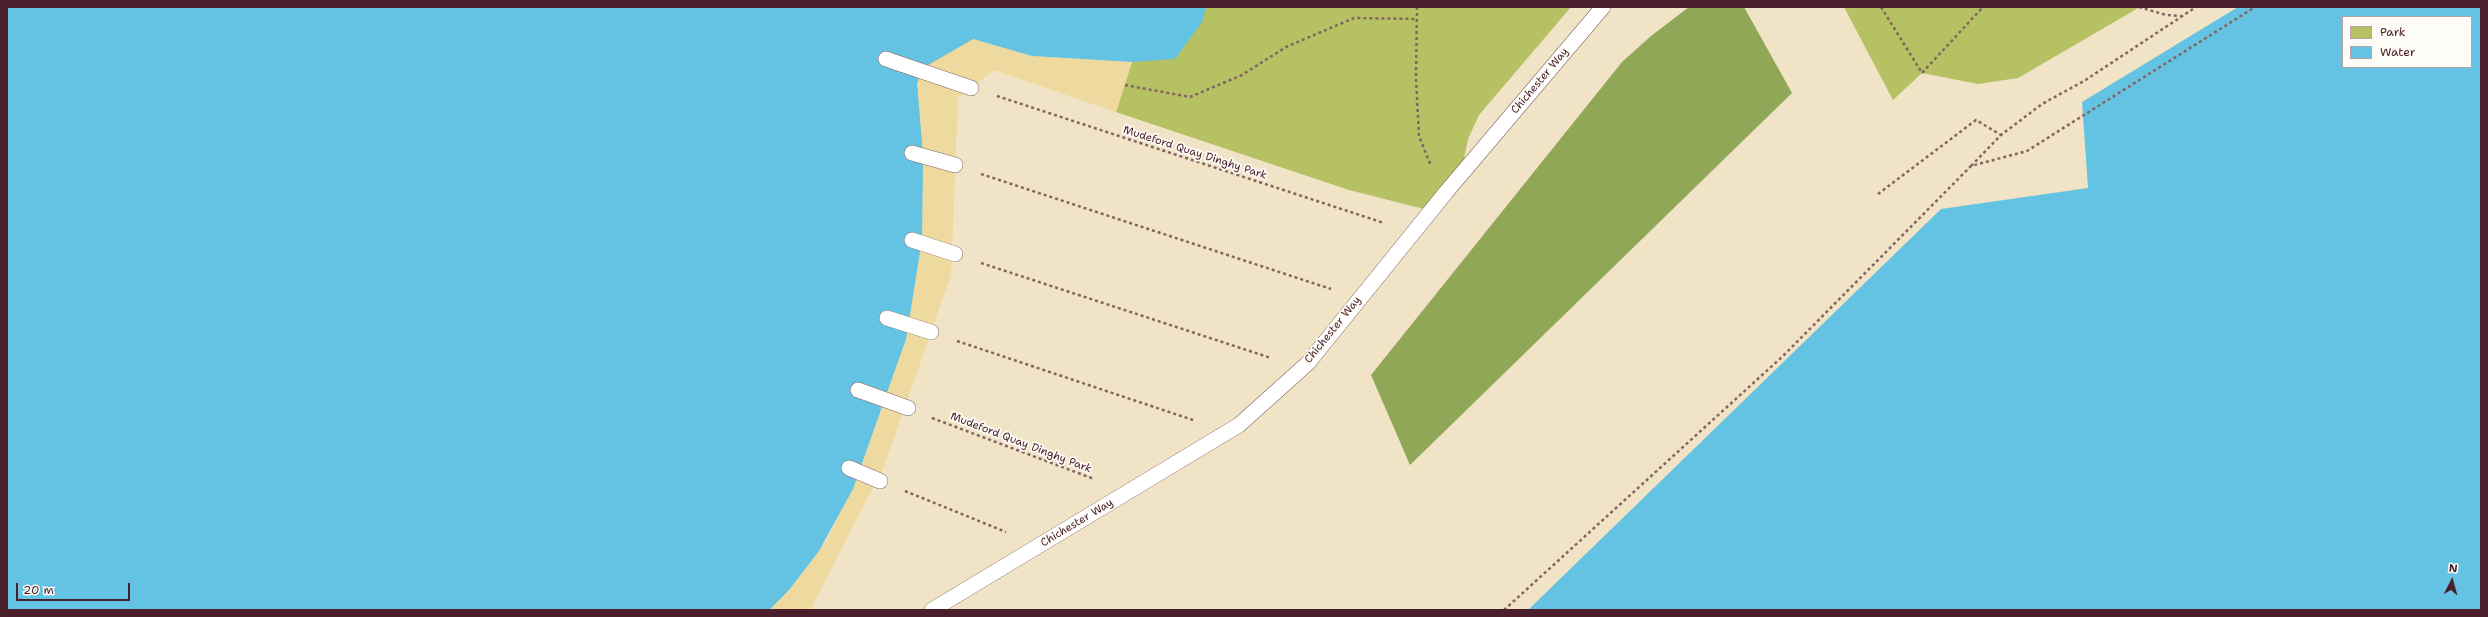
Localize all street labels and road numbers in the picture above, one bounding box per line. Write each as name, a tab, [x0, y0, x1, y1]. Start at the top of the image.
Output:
street label: Chichester Way	[1509, 45, 1571, 117]
street label: Mudeford Quay Dinghy Park	[1121, 123, 1269, 183]
street label: Chichester Way	[1302, 294, 1364, 366]
street label: Mudeford Quay Dinghy Park	[948, 410, 1094, 476]
street label: Chichester Way	[1038, 496, 1116, 550]

